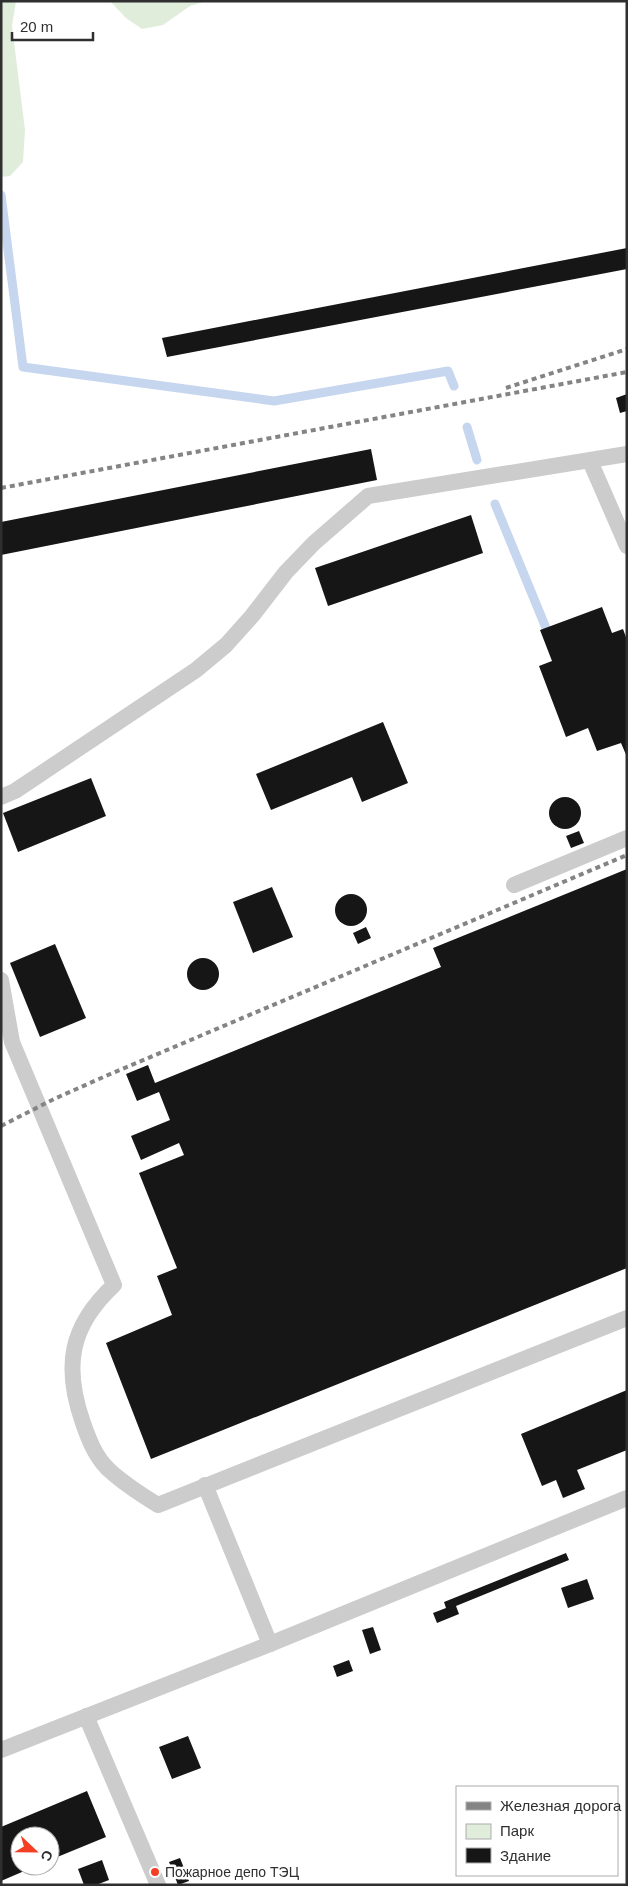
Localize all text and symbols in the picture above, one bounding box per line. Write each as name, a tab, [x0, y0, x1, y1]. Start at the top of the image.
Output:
scale bar	[12, 10, 94, 42]
text: 20 m	[20, 18, 53, 35]
legend	[456, 1786, 618, 1876]
text: Железная дорога	[500, 1797, 622, 1814]
text: Парк	[500, 1822, 534, 1839]
north arrow	[10, 1826, 60, 1876]
text: Здание	[500, 1847, 551, 1864]
text: С	[38, 1848, 56, 1864]
place label: Пожарное депо ТЭЦ	[165, 1864, 300, 1880]
marker: Пожарное депо ТЭЦ	[149, 1866, 161, 1878]

